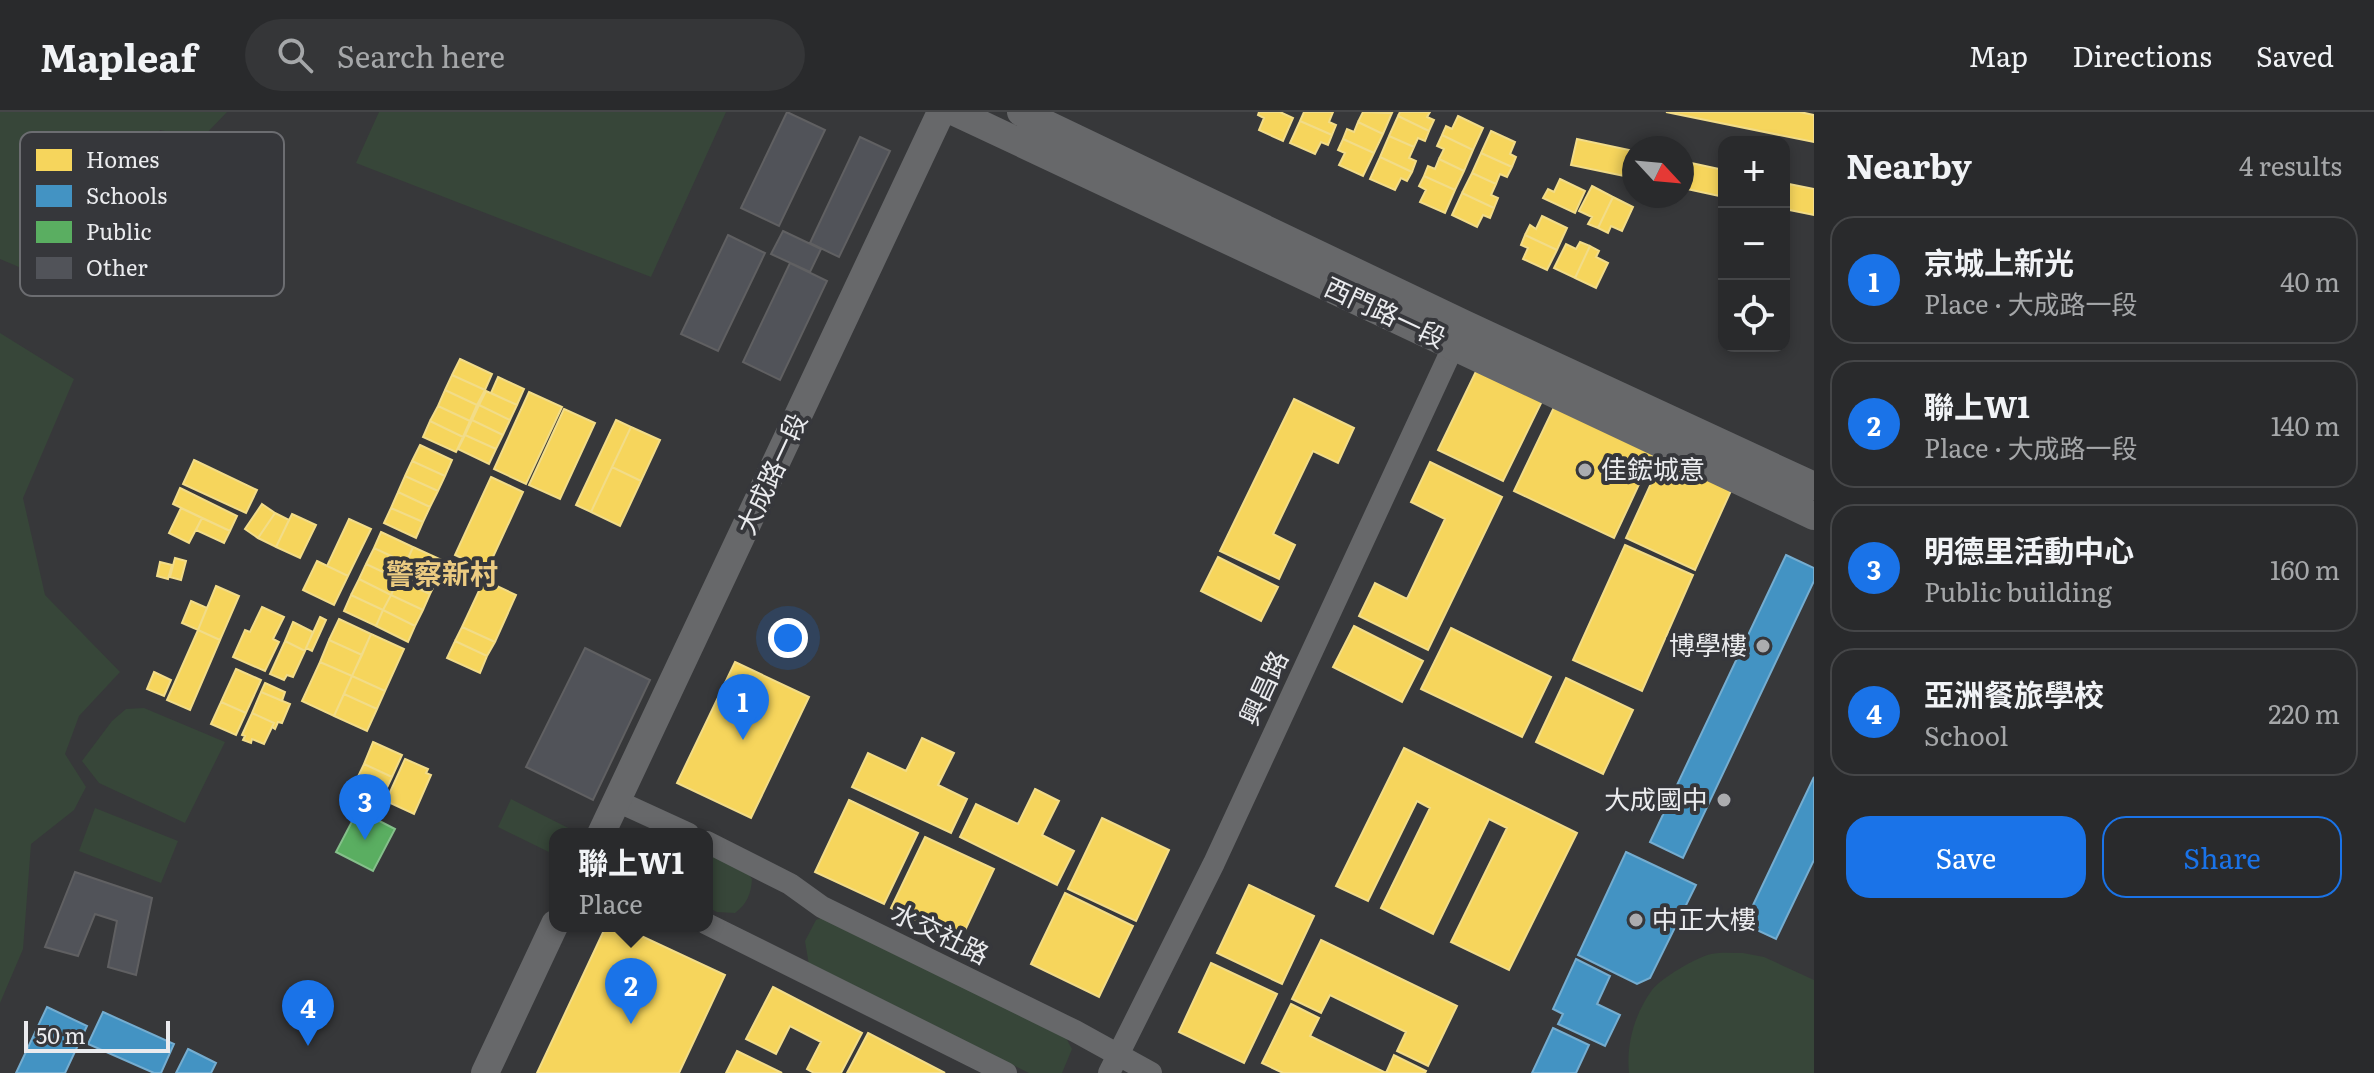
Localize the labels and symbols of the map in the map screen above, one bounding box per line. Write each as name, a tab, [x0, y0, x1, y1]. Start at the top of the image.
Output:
legend	[20, 132, 284, 296]
north arrow	[1622, 136, 1694, 208]
text: Homes	[86, 142, 159, 175]
text: Schools	[86, 178, 167, 211]
text: Public	[86, 214, 151, 247]
text: Other	[86, 250, 148, 283]
street label: 西門路一段	[1319, 266, 1453, 356]
street label: 大成路一段	[725, 406, 815, 540]
place label: 佳鋐城意	[1601, 448, 1705, 487]
marker: 佳鋐城意	[1576, 461, 1594, 479]
district label: 警察新村	[386, 551, 498, 593]
your location	[768, 618, 808, 658]
place label: 博學樓	[1669, 624, 1747, 663]
marker: 博學樓	[1754, 637, 1772, 655]
street label: 興昌路	[1228, 643, 1296, 731]
pin: 1	[717, 674, 769, 740]
pin: 3	[339, 774, 391, 840]
place label: 大成國中	[1604, 778, 1708, 817]
marker: 大成國中	[1715, 791, 1733, 809]
street label: 水交社路	[886, 891, 996, 972]
place label: 中正大樓	[1652, 898, 1756, 937]
marker: 中正大樓	[1627, 911, 1645, 929]
pin: 2	[605, 958, 657, 1024]
pin: 4	[282, 980, 334, 1046]
scale bar	[24, 1017, 170, 1053]

